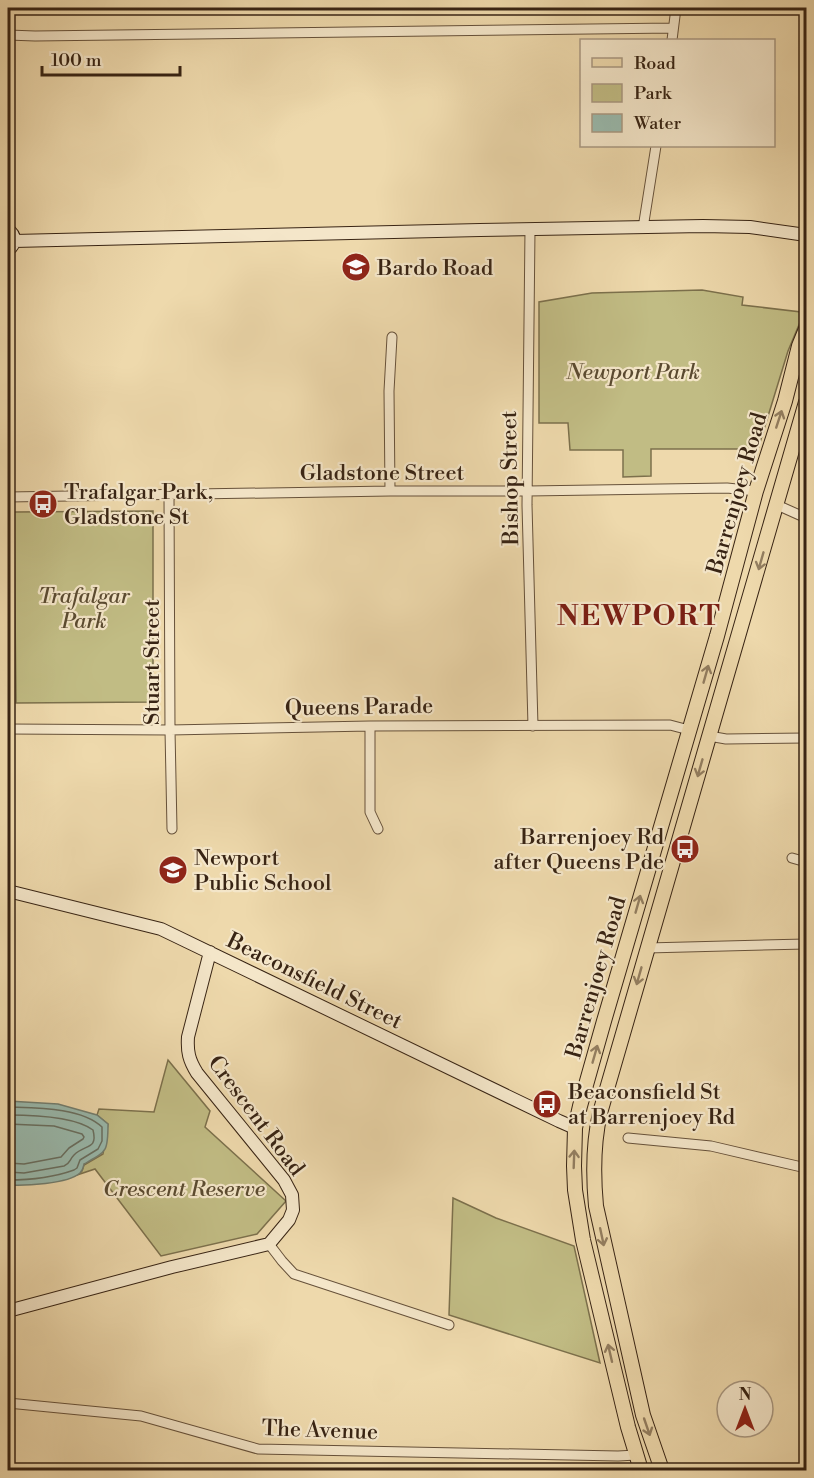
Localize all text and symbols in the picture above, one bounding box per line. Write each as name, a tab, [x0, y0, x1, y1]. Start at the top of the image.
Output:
scale bar	[42, 39, 180, 77]
legend	[580, 39, 775, 147]
text: 100 m	[51, 49, 102, 72]
text: Road	[634, 52, 677, 75]
text: Park	[634, 82, 673, 105]
text: Water	[633, 112, 682, 135]
school or university icon: Bardo Road	[340, 251, 372, 283]
place label: Bardo Road	[376, 255, 494, 282]
park label: Newport Park	[565, 359, 700, 386]
street label: Barrenjoey Road	[701, 409, 774, 578]
street label: Bishop Street	[496, 410, 525, 547]
one-way arrow	[774, 410, 785, 429]
street label: Gladstone Street	[300, 460, 464, 487]
place label: Trafalgar Park, Gladstone St	[64, 479, 213, 531]
bus stop icon: Trafalgar Park, Gladstone St	[27, 488, 59, 520]
one-way arrow	[755, 551, 766, 570]
park label: Trafalgar Park	[38, 583, 131, 635]
street label: Stuart Street	[139, 599, 166, 725]
district label: NEWPORT	[557, 599, 721, 634]
one-way arrow	[701, 664, 712, 683]
street label: Queens Parade	[285, 693, 433, 722]
one-way arrow	[694, 758, 705, 777]
place label: Barrenjoey Rd after Queens Pde	[493, 824, 664, 876]
bus stop icon: Barrenjoey Rd after Queens Pde	[669, 833, 701, 865]
place label: Newport Public School	[194, 845, 332, 897]
school or university icon: Newport Public School	[157, 854, 189, 886]
street label: Barrenjoey Road	[560, 893, 633, 1062]
one-way arrow	[633, 895, 644, 914]
street label: Beaconsfield Street	[221, 927, 407, 1036]
one-way arrow	[633, 966, 644, 985]
one-way arrow	[589, 1045, 601, 1064]
street label: Crescent Road	[202, 1050, 310, 1182]
place label: Beaconsfield St at Barrenjoey Rd	[567, 1079, 736, 1131]
bus stop icon: Beaconsfield St at Barrenjoey Rd	[531, 1088, 563, 1120]
one-way arrow	[568, 1149, 580, 1169]
park label: Crescent Reserve	[103, 1176, 265, 1203]
one-way arrow	[597, 1227, 608, 1246]
one-way arrow	[603, 1344, 615, 1363]
north arrow	[715, 1379, 775, 1439]
text: N	[739, 1385, 752, 1405]
street label: The Avenue	[261, 1415, 379, 1446]
one-way arrow	[642, 1417, 653, 1436]

